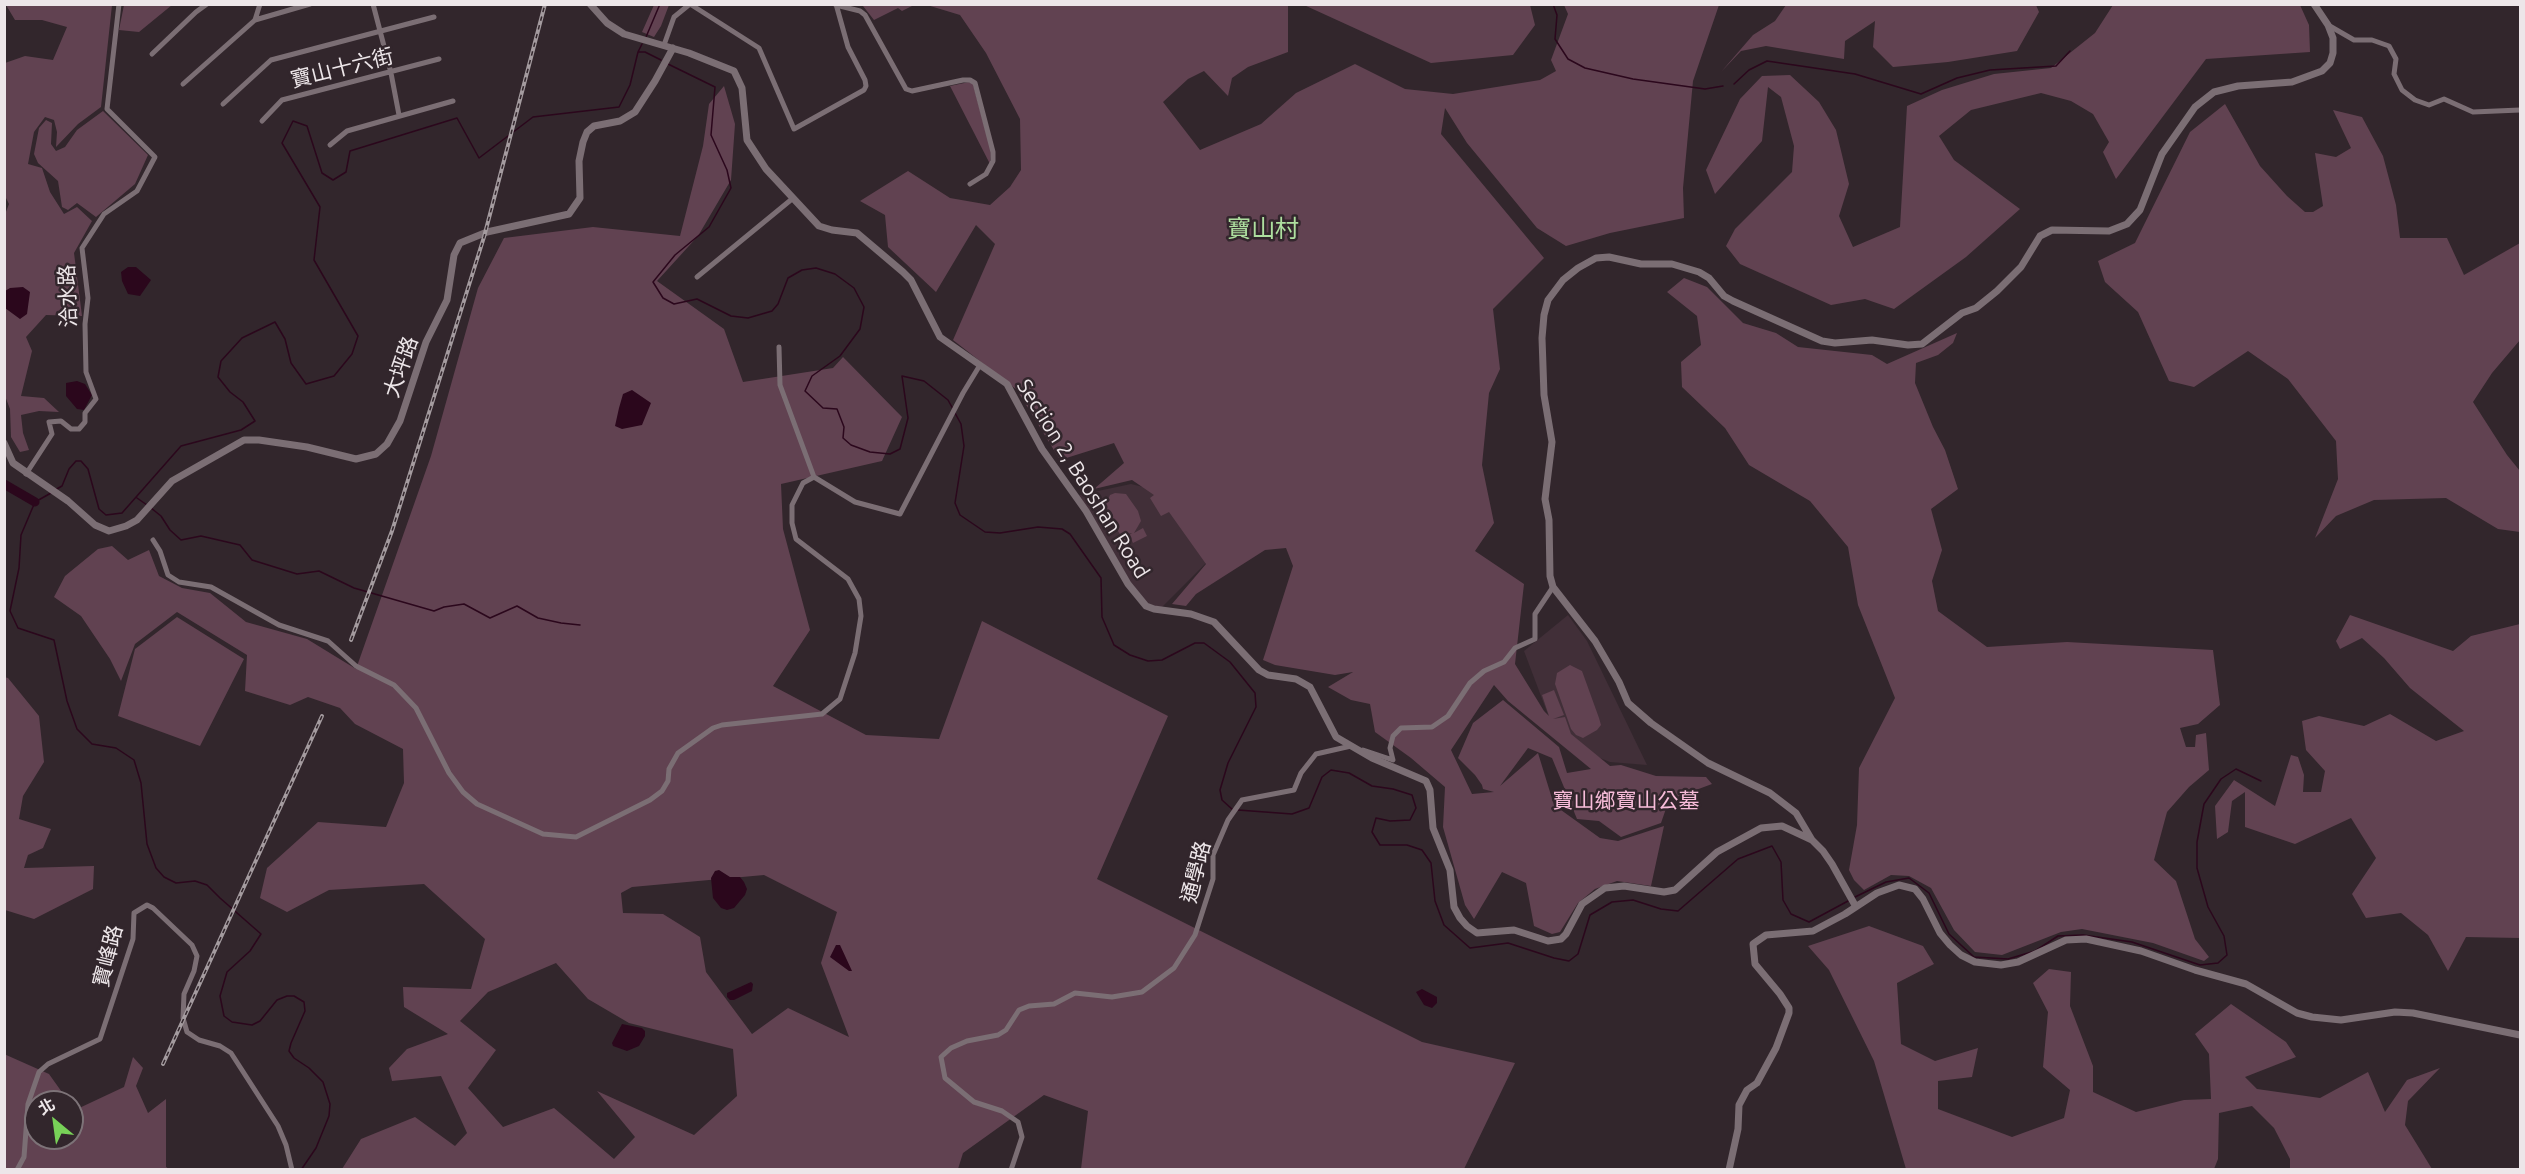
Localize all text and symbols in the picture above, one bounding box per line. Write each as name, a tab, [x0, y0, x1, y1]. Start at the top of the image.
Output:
street label: 寶山十六街	[288, 43, 396, 93]
district label: 寶山村	[1227, 215, 1299, 243]
street label: 洽水路	[54, 264, 82, 328]
street label: 大坪路	[379, 333, 423, 401]
street label: Section 2, Baoshan Road	[1011, 375, 1155, 583]
park label: 寶山鄉寶山公墓	[1553, 788, 1699, 814]
street label: 通學路	[1176, 838, 1216, 906]
street label: 寶峰路	[88, 922, 128, 990]
north arrow	[24, 1090, 84, 1150]
text: 北	[35, 1094, 58, 1118]

